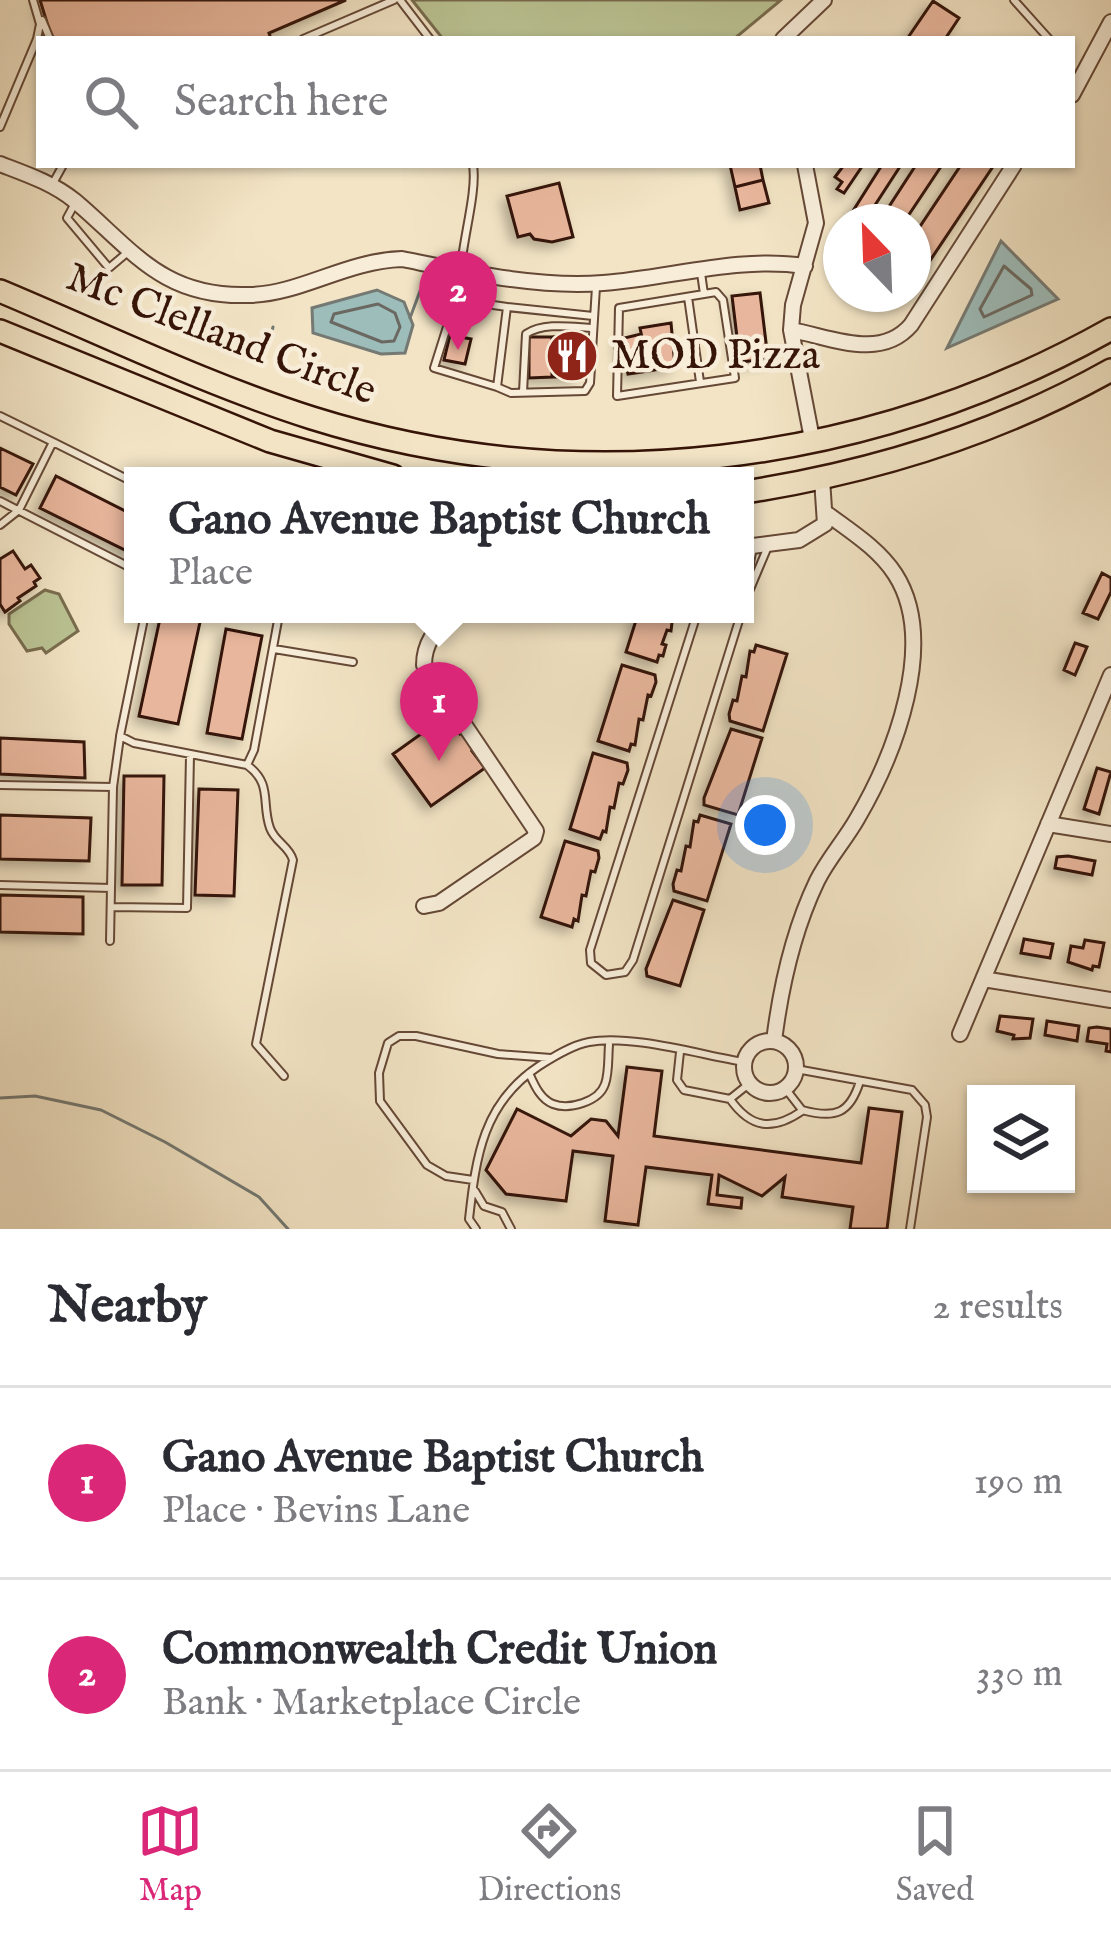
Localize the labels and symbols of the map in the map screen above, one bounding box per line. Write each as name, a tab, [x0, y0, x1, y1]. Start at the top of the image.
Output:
north arrow	[823, 204, 931, 312]
pin: 2	[419, 251, 497, 350]
street label: Mc Clelland Circle	[59, 252, 383, 418]
restaurant icon: MOD Pizza	[544, 328, 600, 384]
place label: MOD Pizza	[611, 330, 821, 383]
pin: 1	[400, 662, 478, 761]
your location	[735, 795, 795, 855]

